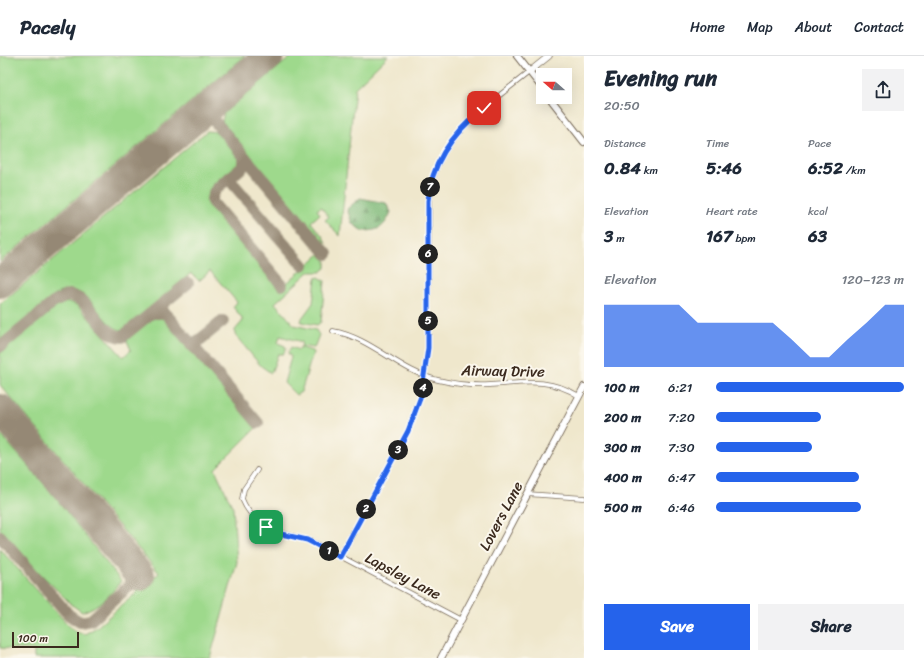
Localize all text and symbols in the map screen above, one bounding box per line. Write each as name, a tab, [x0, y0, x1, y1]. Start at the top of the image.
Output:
text: Pacely	[20, 11, 75, 44]
text: Home	[690, 15, 725, 40]
text: Map	[747, 15, 773, 40]
text: About	[795, 15, 832, 40]
text: Contact	[854, 15, 904, 40]
text: Evening run	[604, 59, 717, 98]
north arrow	[536, 68, 572, 104]
map controls	[536, 68, 572, 104]
button: share	[862, 69, 904, 111]
pin	[467, 91, 501, 125]
text: 20:50	[604, 94, 640, 117]
icon: check	[473, 97, 495, 119]
text: Distance	[604, 134, 646, 153]
text: Time	[706, 134, 729, 153]
text: Pace	[808, 134, 831, 153]
text: 0.84	[604, 153, 641, 183]
text: 5:46	[706, 153, 742, 183]
text: 6:52	[808, 153, 843, 183]
text: km	[641, 161, 658, 180]
text: /km	[843, 161, 866, 180]
pin: 7	[420, 177, 440, 197]
text: 7	[427, 177, 433, 196]
text: Elevation	[604, 202, 649, 221]
text: Heart rate	[706, 202, 758, 221]
text: kcal	[808, 202, 828, 221]
text: 3	[604, 221, 613, 251]
text: 167	[706, 221, 733, 251]
text: 63	[808, 221, 827, 251]
text: m	[613, 229, 625, 248]
text: bpm	[733, 229, 756, 248]
pin: 6	[418, 244, 438, 264]
text: 6	[425, 244, 431, 263]
text: Elevation	[604, 268, 657, 291]
text: 120–123 m	[842, 268, 904, 291]
pin: 5	[418, 311, 438, 331]
text: 5	[425, 311, 431, 330]
street label: Airway Drive	[460, 357, 545, 385]
text: 100 m	[604, 376, 639, 399]
text: 6:21	[668, 376, 692, 399]
pin: 4	[413, 378, 433, 398]
text: 4	[420, 378, 426, 397]
text: 200 m	[604, 406, 641, 429]
text: 7:20	[668, 406, 695, 429]
text: 300 m	[604, 436, 641, 459]
text: 7:30	[668, 436, 695, 459]
pin: 3	[388, 440, 408, 460]
text: 3	[395, 440, 401, 459]
text: 400 m	[604, 466, 642, 489]
text: 6:47	[668, 466, 695, 489]
street label: Lovers Lane	[472, 476, 530, 556]
text: 500 m	[604, 496, 642, 519]
text: 6:46	[668, 496, 695, 519]
pin: 2	[356, 499, 376, 519]
text: 2	[363, 499, 369, 518]
pin	[249, 510, 283, 544]
icon: arrive	[255, 516, 277, 538]
pin: 1	[319, 541, 339, 561]
text: 1	[327, 541, 331, 560]
street label: Lapsley Lane	[360, 545, 446, 607]
button: Save	[604, 604, 750, 650]
button: Share	[758, 604, 904, 650]
text: 100 m	[18, 629, 48, 648]
scale bar	[12, 630, 79, 649]

